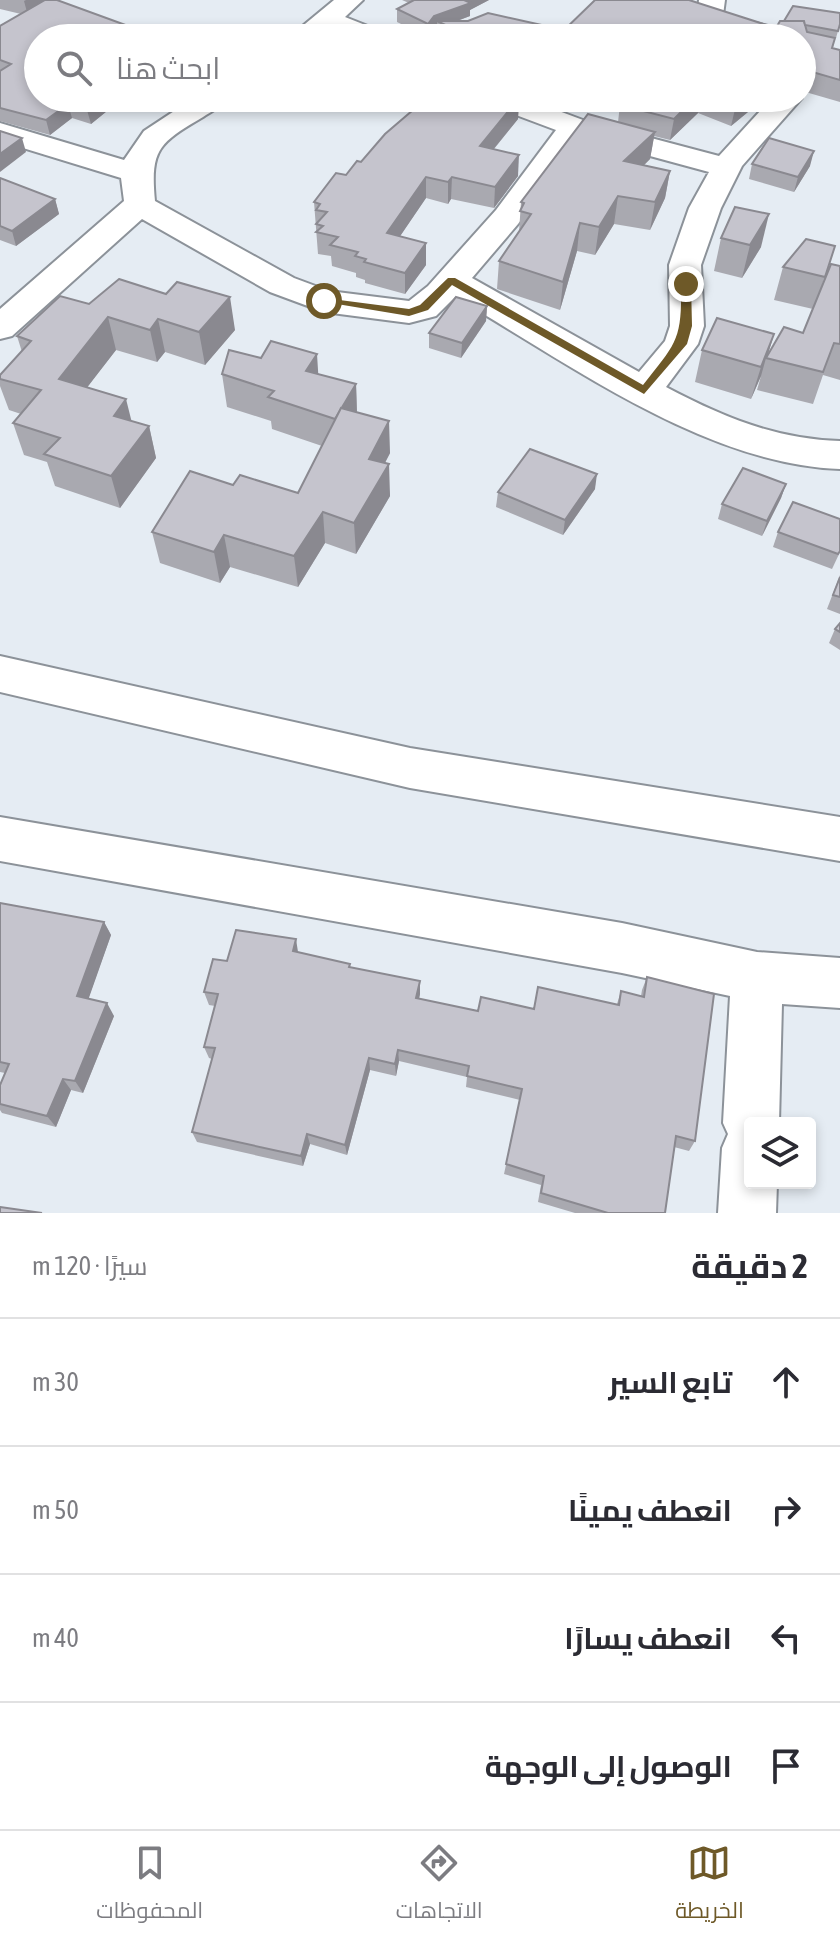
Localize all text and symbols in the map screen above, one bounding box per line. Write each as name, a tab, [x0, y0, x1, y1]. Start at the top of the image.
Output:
search box	[24, 24, 816, 112]
icon: search	[52, 46, 96, 90]
text: ابحث هنا	[116, 51, 220, 85]
route end	[668, 266, 704, 302]
route start	[306, 283, 342, 319]
map controls	[744, 1117, 816, 1189]
button: layers	[744, 1117, 816, 1189]
text: 2 دقيقة	[691, 1246, 808, 1285]
text: سيرًا · 120 m	[32, 1251, 148, 1281]
icon: ahead	[764, 1360, 808, 1404]
text: تابع السير	[609, 1365, 732, 1399]
text: 30 m	[32, 1367, 79, 1397]
icon: right	[764, 1488, 808, 1532]
text: انعطف يمينًا	[568, 1493, 732, 1527]
text: 50 m	[32, 1495, 79, 1525]
icon: left	[764, 1616, 808, 1660]
text: انعطف يسارًا	[564, 1621, 732, 1655]
text: 40 m	[32, 1623, 79, 1653]
icon: arrive	[764, 1744, 808, 1788]
text: الوصول إلى الوجهة	[485, 1749, 732, 1783]
tab: المحفوظات	[96, 1841, 203, 1931]
tab: الاتجاهات	[396, 1841, 483, 1931]
tab: الخريطة	[675, 1841, 744, 1931]

